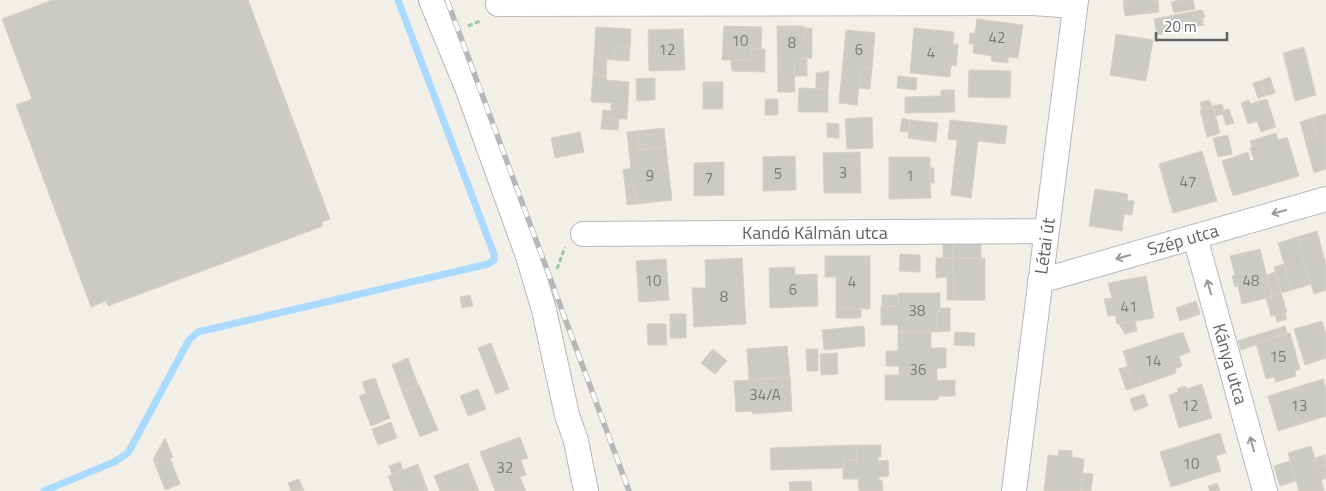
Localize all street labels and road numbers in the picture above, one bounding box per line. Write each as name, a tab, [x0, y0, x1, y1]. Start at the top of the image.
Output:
street label: Létai út	[1027, 215, 1062, 276]
street label: Szép utca	[1144, 216, 1222, 263]
street label: Kandó Kálmán utca	[742, 219, 888, 246]
street label: Kánya utca	[1206, 320, 1255, 408]

